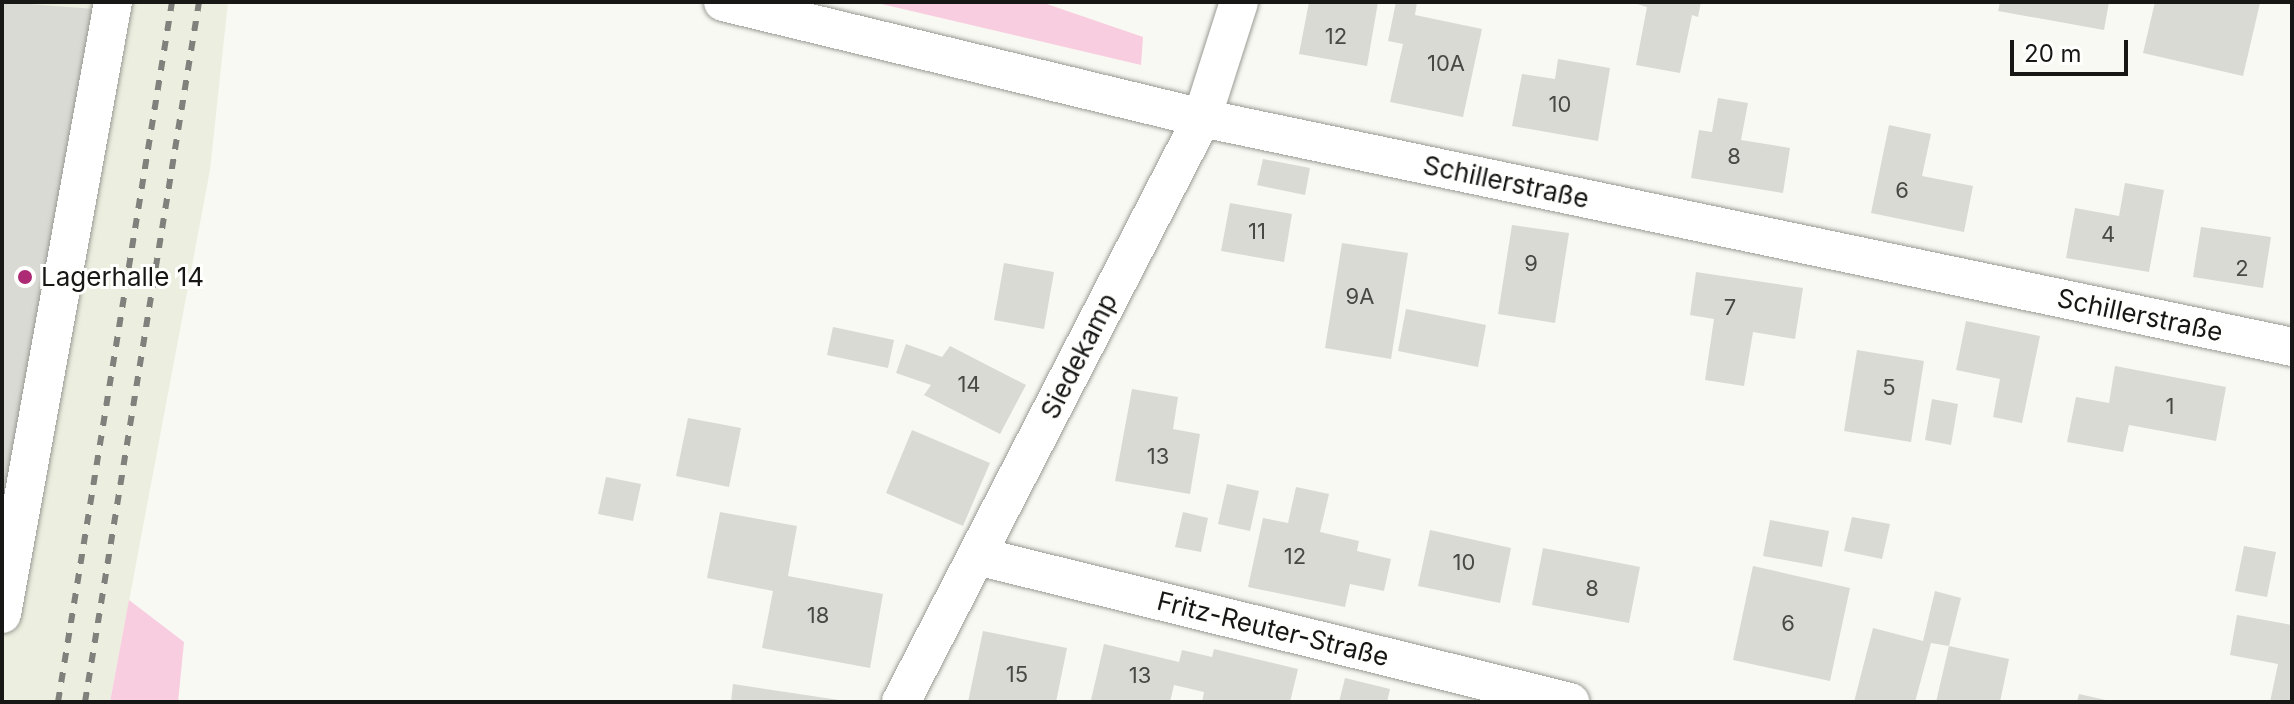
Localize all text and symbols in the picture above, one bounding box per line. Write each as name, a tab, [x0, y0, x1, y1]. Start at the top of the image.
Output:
house number: 12	[1325, 24, 1347, 50]
scale bar	[2014, 24, 2132, 74]
text: 20 m	[2024, 39, 2082, 68]
house number: 10A	[1427, 51, 1465, 77]
house number: 10	[1549, 92, 1571, 118]
house number: 8	[1727, 144, 1741, 170]
street label: Schillerstraße	[1420, 149, 1592, 215]
house number: 6	[1895, 178, 1909, 204]
house number: 11	[1248, 219, 1266, 245]
house number: 4	[2101, 222, 2115, 248]
house number: 9	[1524, 251, 1538, 277]
house number: 2	[2235, 256, 2249, 282]
place label: Lagerhalle 14	[41, 261, 204, 293]
marker: Lagerhalle 14	[16, 268, 34, 286]
street label: Schillerstraße	[2054, 282, 2226, 348]
house number: 9A	[1346, 284, 1374, 310]
street label: Siedekamp	[1034, 288, 1124, 424]
house number: 7	[1724, 295, 1736, 321]
house number: 14	[957, 372, 981, 398]
house number: 5	[1882, 375, 1896, 401]
house number: 1	[2166, 394, 2174, 420]
house number: 13	[1147, 444, 1169, 470]
house number: 12	[1284, 544, 1306, 570]
house number: 10	[1453, 550, 1475, 576]
house number: 8	[1585, 576, 1599, 602]
street label: Fritz-Reuter-Straße	[1154, 585, 1392, 673]
house number: 18	[807, 603, 829, 629]
house number: 6	[1781, 611, 1795, 637]
house number: 15	[1006, 662, 1028, 688]
house number: 13	[1129, 663, 1151, 689]

